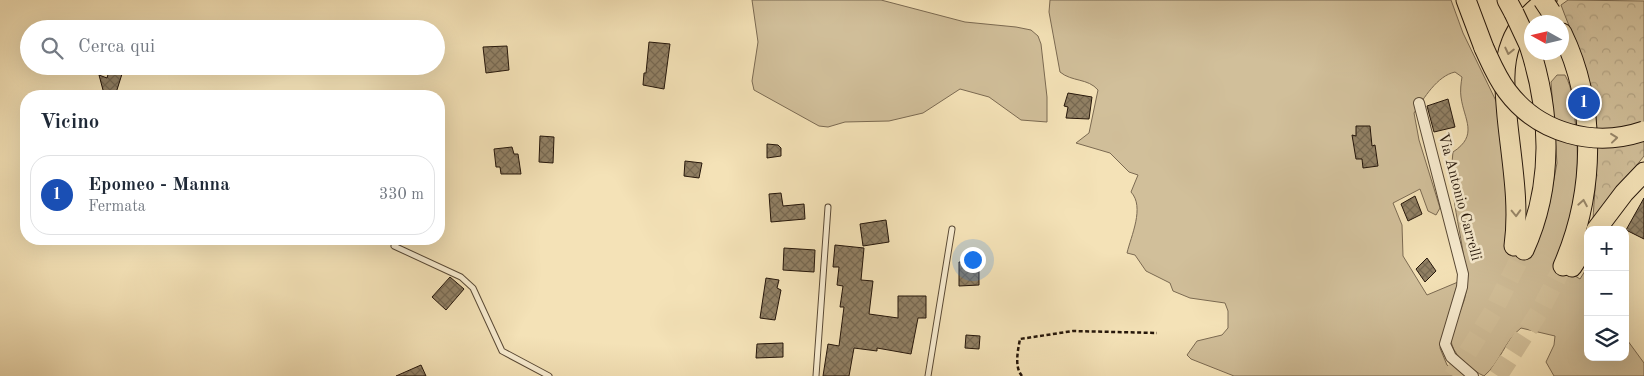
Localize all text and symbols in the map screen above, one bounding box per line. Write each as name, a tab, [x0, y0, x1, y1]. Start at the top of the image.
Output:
north arrow	[1524, 15, 1569, 60]
search box	[20, 20, 445, 75]
icon: search	[38, 34, 66, 62]
text: Cerca qui	[78, 38, 155, 57]
one-way arrow	[1504, 47, 1515, 56]
pin: 1	[1568, 84, 1600, 122]
text: Vicino	[40, 112, 99, 133]
street label: Via Antonio Carrelli	[1435, 132, 1483, 262]
one-way arrow	[1610, 133, 1618, 144]
text: Epomeo - Manna	[88, 176, 230, 195]
text: 1	[52, 187, 62, 203]
text: 330 m	[379, 187, 424, 203]
text: Fermata	[88, 199, 146, 215]
one-way arrow	[1577, 199, 1587, 207]
one-way arrow	[1510, 209, 1521, 217]
map controls	[1584, 226, 1629, 361]
button: +	[1584, 226, 1629, 271]
your location	[960, 247, 986, 273]
button: −	[1584, 271, 1629, 316]
button: layers	[1584, 316, 1629, 361]

